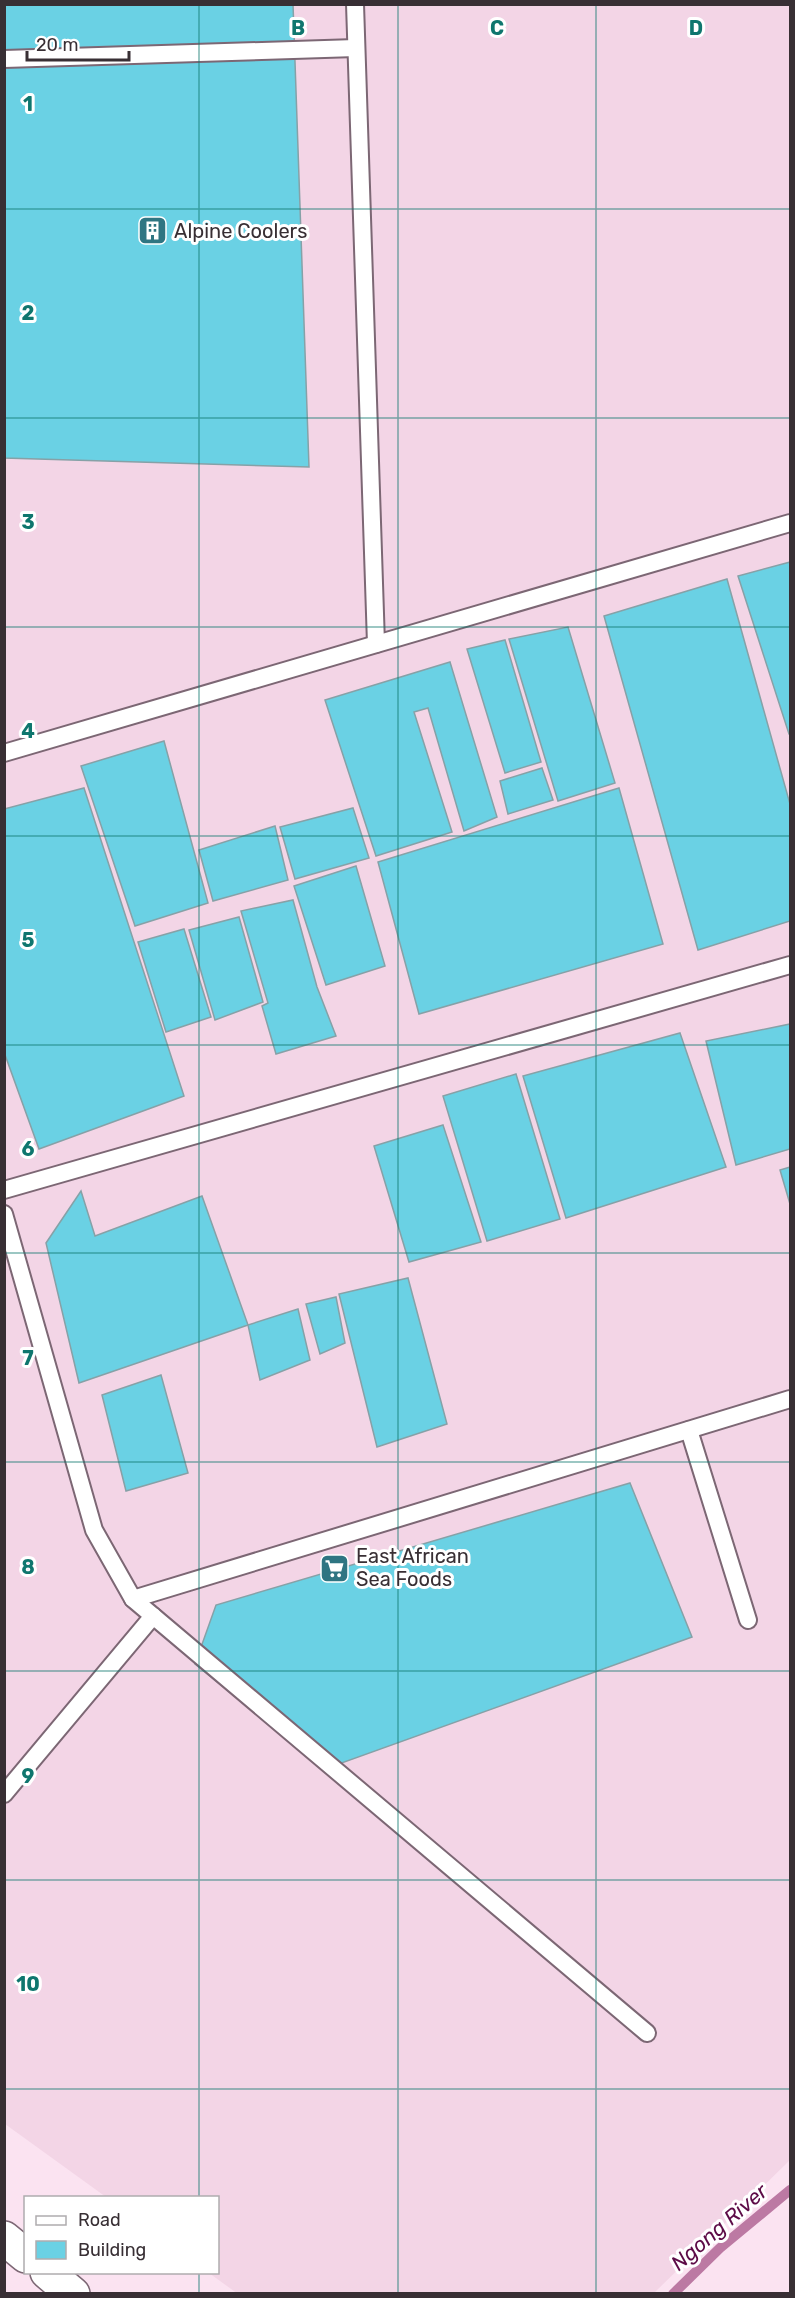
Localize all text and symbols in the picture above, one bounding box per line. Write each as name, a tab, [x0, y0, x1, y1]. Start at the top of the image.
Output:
text: B	[291, 16, 305, 40]
text: C	[490, 16, 504, 40]
text: D	[689, 16, 703, 40]
scale bar	[27, 24, 129, 62]
text: 20 m	[36, 34, 78, 56]
text: 1	[23, 92, 33, 116]
building icon: Alpine Coolers	[137, 215, 169, 247]
place label: Alpine Coolers	[174, 219, 307, 243]
text: 2	[22, 301, 35, 325]
text: 3	[21, 510, 35, 534]
text: 4	[21, 719, 35, 743]
text: 5	[22, 928, 35, 952]
text: 6	[21, 1137, 35, 1161]
text: 7	[22, 1346, 34, 1370]
place label: East African Sea Foods	[356, 1544, 469, 1591]
supermarket icon: East African Sea Foods	[319, 1552, 351, 1584]
text: 8	[21, 1555, 35, 1579]
text: 9	[22, 1764, 35, 1788]
text: 10	[16, 1972, 40, 1996]
water label: Ngong River	[666, 2178, 773, 2276]
legend	[24, 2196, 219, 2274]
text: Road	[78, 2209, 121, 2231]
text: Building	[78, 2239, 146, 2261]

